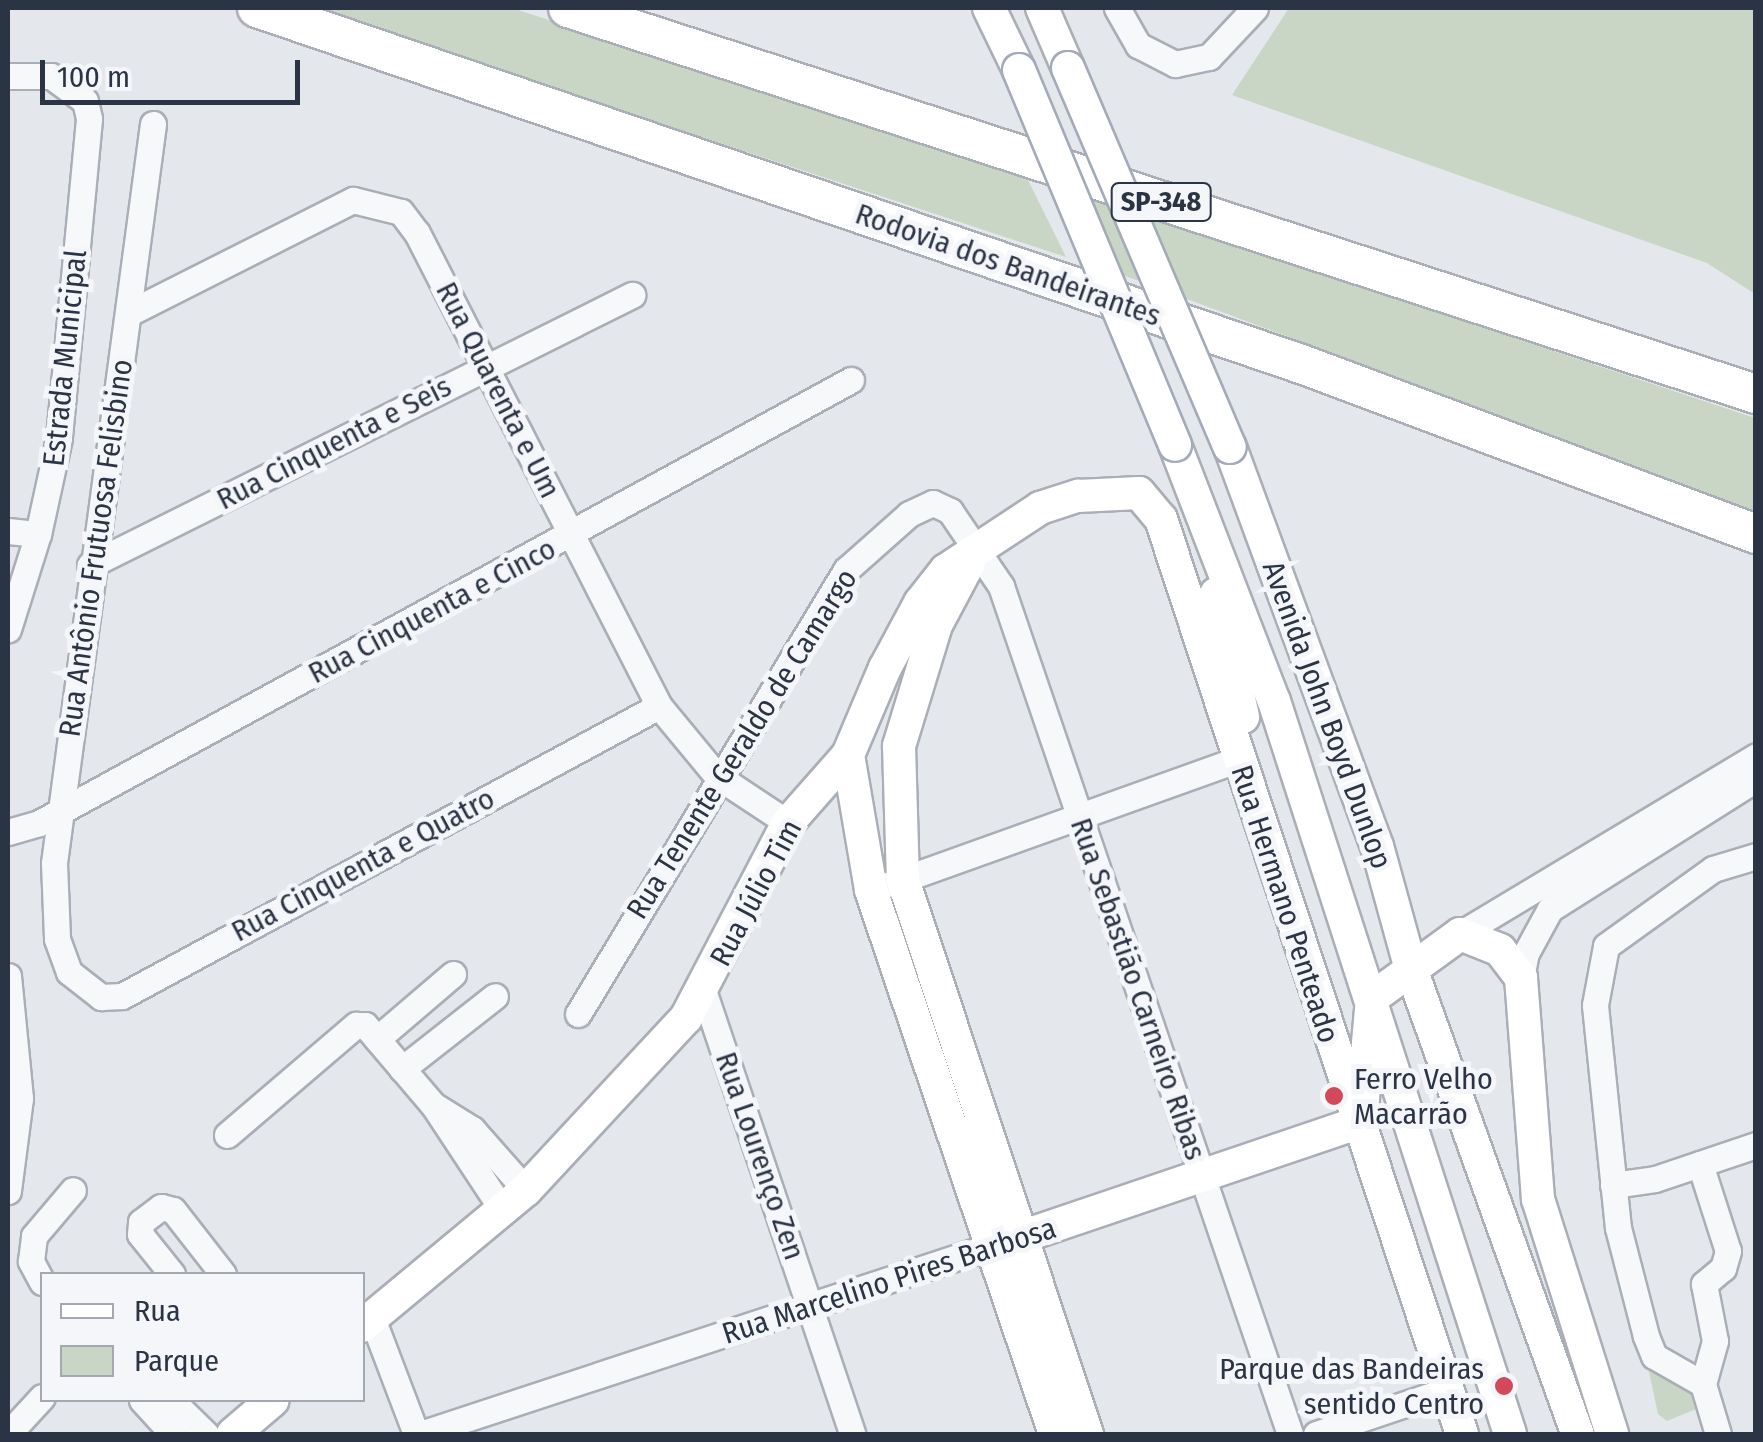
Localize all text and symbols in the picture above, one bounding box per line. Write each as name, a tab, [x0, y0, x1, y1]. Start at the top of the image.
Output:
scale bar	[45, 40, 305, 102]
text: 100 m	[57, 59, 130, 95]
road number: SP-348	[1108, 179, 1214, 225]
street label: Rodovia dos Bandeirantes	[851, 196, 1165, 334]
street label: Estrada Municipal	[36, 248, 94, 468]
street label: Rua Quarenta e Um	[428, 276, 568, 504]
street label: Rua Antônio Frutuosa Felisbino	[52, 357, 140, 739]
street label: Rua Cinquenta e Seis	[211, 368, 457, 518]
street label: Rua Cinquenta e Cinco	[302, 531, 562, 691]
street label: Avenida John Boyd Dunlop	[1255, 556, 1399, 874]
street label: Rua Tenente Geraldo de Camargo	[619, 562, 865, 926]
street label: Rua Hermano Penteado	[1223, 761, 1347, 1047]
street label: Rua Cinquenta e Quatro	[225, 780, 501, 950]
street label: Rua Sebastião Carneiro Ribas	[1063, 813, 1213, 1165]
street label: Rua Júlio Tim	[702, 814, 810, 972]
street label: Rua Lourenço Zen	[708, 1047, 812, 1265]
place label: Ferro Velho Macarrão	[1354, 1061, 1493, 1132]
marker: Ferro Velho Macarrão	[1323, 1085, 1345, 1107]
street label: Rua Marcelino Pires Barbosa	[718, 1210, 1060, 1352]
legend	[40, 1272, 365, 1402]
text: Rua	[134, 1293, 181, 1329]
text: Parque	[134, 1343, 219, 1379]
place label: Parque das Bandeiras sentido Centro	[1219, 1351, 1484, 1422]
marker: Parque das Bandeiras sentido Centro	[1493, 1375, 1515, 1397]

